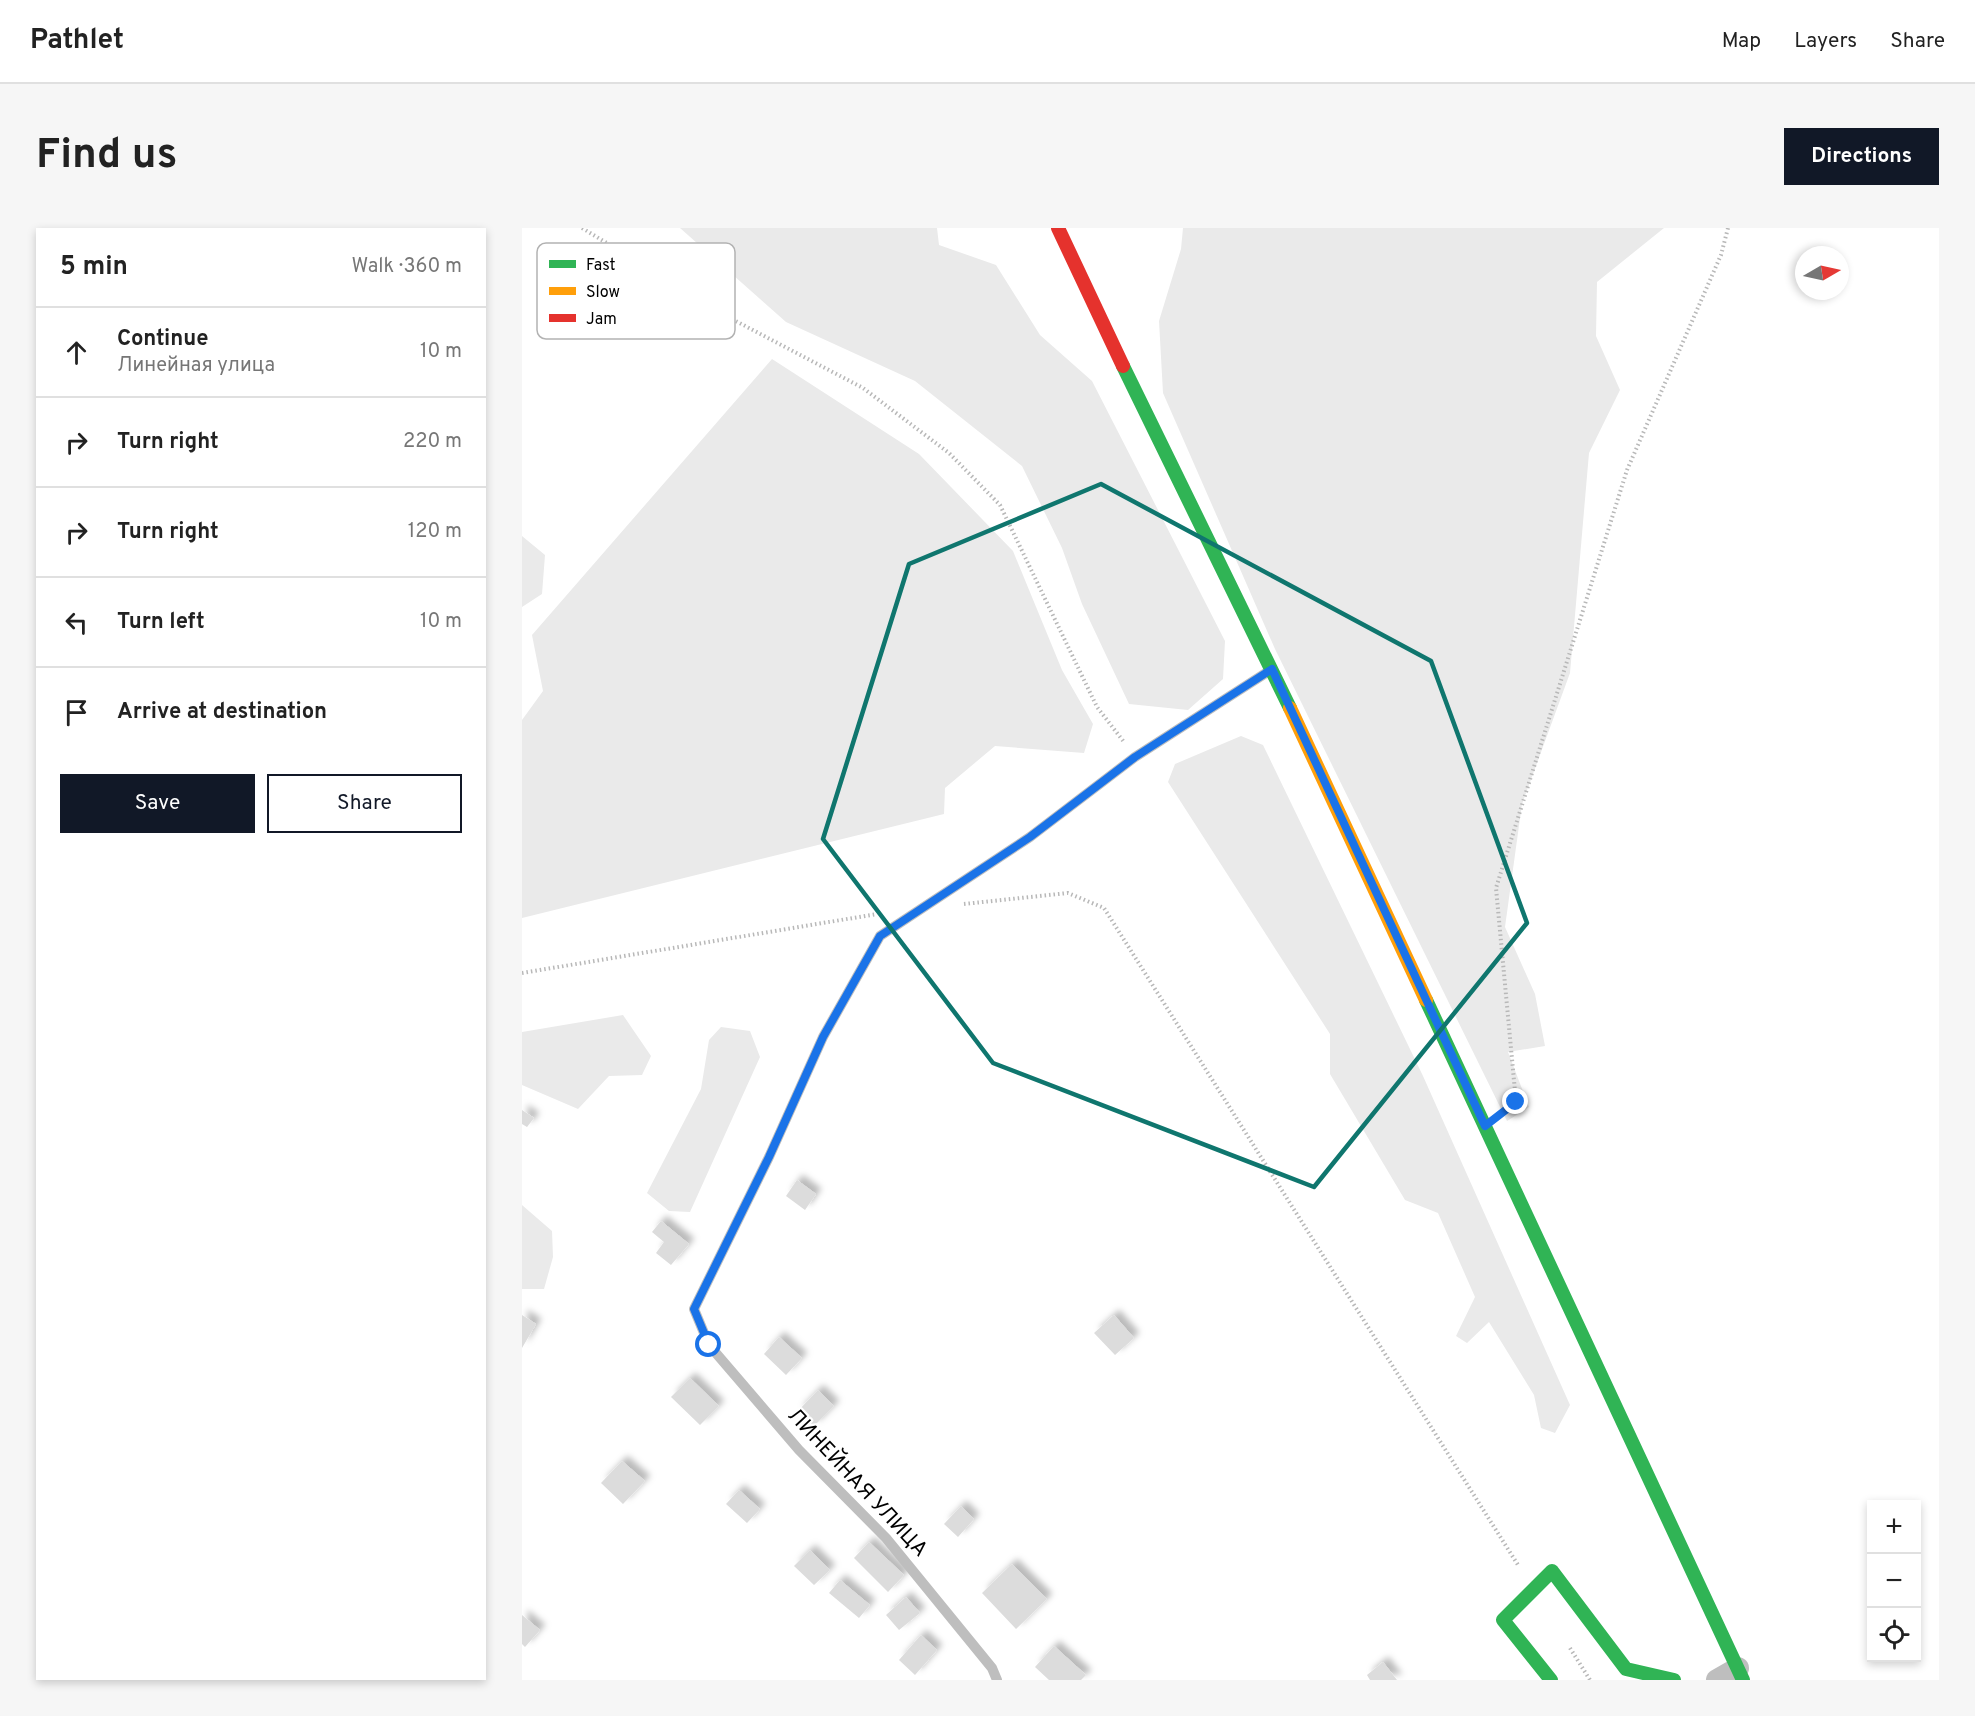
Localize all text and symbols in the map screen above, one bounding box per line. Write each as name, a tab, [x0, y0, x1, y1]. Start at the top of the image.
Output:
text: Pathlet	[30, 23, 124, 59]
text: Map	[1722, 28, 1761, 55]
text: Layers	[1794, 28, 1857, 55]
text: Share	[1890, 28, 1945, 55]
button: Directions	[1784, 128, 1939, 185]
text: Find us	[36, 130, 177, 183]
legend	[537, 243, 735, 339]
north arrow	[1795, 246, 1849, 300]
text: 5 min	[60, 251, 128, 284]
text: Walk · 360 m	[351, 254, 462, 280]
text: Fast	[586, 256, 616, 276]
text: Slow	[586, 283, 620, 303]
text: Jam	[586, 310, 617, 330]
text: Continue	[117, 326, 208, 353]
icon: ahead	[60, 336, 93, 369]
text: 10 m	[420, 339, 462, 365]
text: Линейная улица	[117, 353, 275, 379]
icon: right	[60, 426, 93, 459]
text: Turn right	[117, 429, 219, 456]
text: 220 m	[403, 429, 462, 455]
icon: right	[60, 516, 93, 549]
text: Turn right	[117, 519, 219, 546]
text: 120 m	[408, 519, 462, 545]
icon: left	[60, 606, 93, 639]
text: Turn left	[117, 609, 205, 636]
text: 10 m	[420, 609, 462, 635]
icon: arrive	[60, 696, 93, 729]
text: Arrive at destination	[117, 699, 327, 726]
button: Save	[60, 774, 255, 833]
button: Share	[267, 774, 462, 833]
route end	[1502, 1088, 1528, 1114]
route start	[695, 1331, 721, 1357]
street label: ЛИНЕЙНАЯ УЛИЦА	[781, 1402, 934, 1563]
map controls	[1867, 1500, 1921, 1662]
button: +	[1867, 1500, 1921, 1554]
button: −	[1867, 1554, 1921, 1608]
button: locate	[1867, 1608, 1921, 1662]

